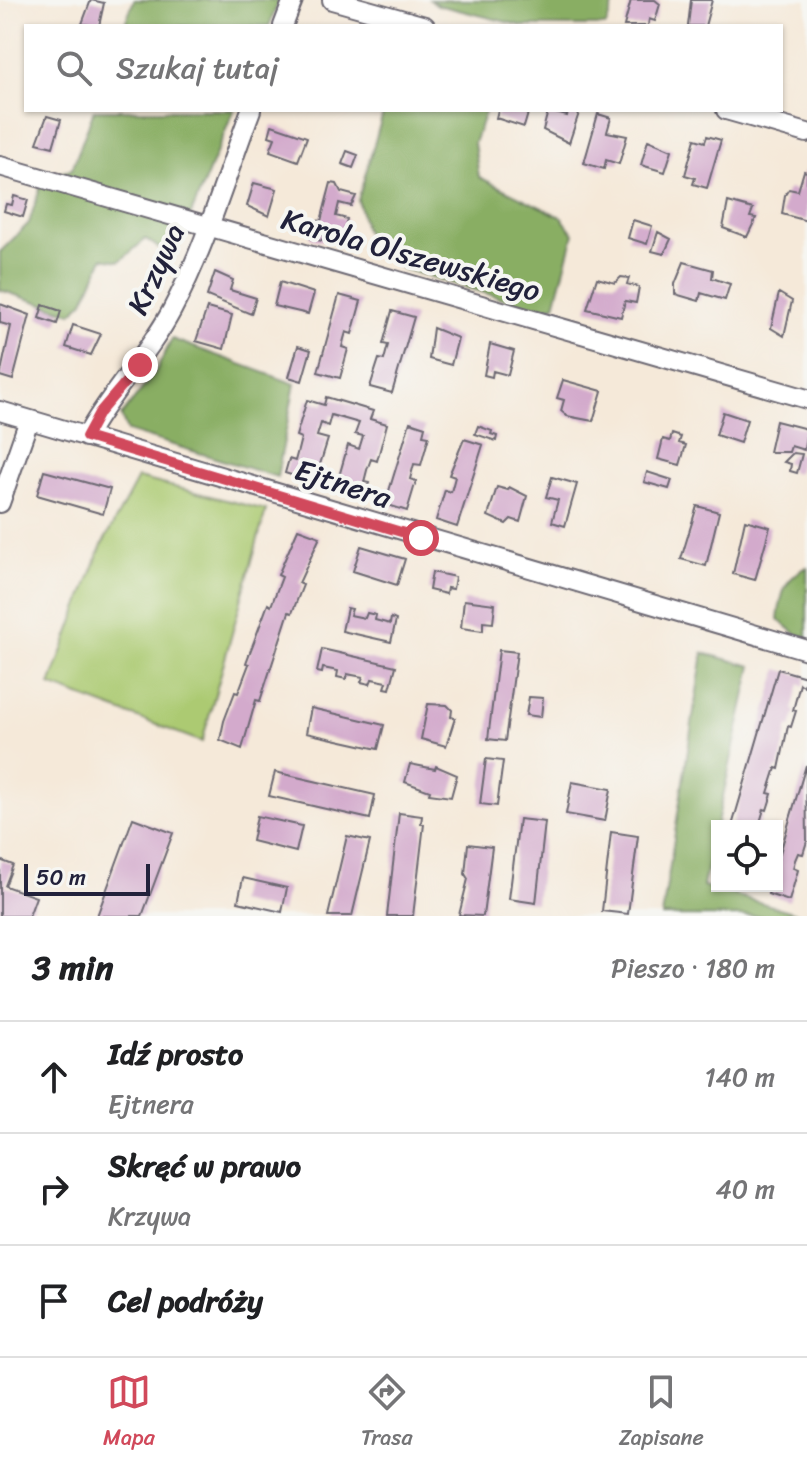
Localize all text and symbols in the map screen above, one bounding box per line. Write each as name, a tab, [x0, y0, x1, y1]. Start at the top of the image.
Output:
search box	[24, 24, 783, 112]
text: Szukaj tutaj	[116, 41, 279, 95]
icon: search	[52, 46, 96, 90]
street label: Karola Olszewskiego	[275, 192, 547, 318]
street label: Krzywa	[111, 214, 201, 324]
route end	[122, 347, 158, 383]
street label: Ejtnera	[288, 443, 399, 525]
route start	[403, 520, 439, 556]
map controls	[711, 820, 783, 892]
button: locate	[711, 820, 783, 892]
text: 50 m	[36, 858, 86, 897]
scale bar	[24, 860, 150, 896]
text: 3 min	[32, 938, 113, 998]
text: Pieszo · 180 m	[611, 945, 775, 991]
text: Idź prosto	[108, 1027, 243, 1081]
text: 140 m	[704, 1054, 775, 1100]
icon: ahead	[32, 1055, 76, 1099]
text: Ejtnera	[108, 1081, 193, 1127]
text: Skręć w prawo	[108, 1139, 301, 1193]
text: 40 m	[716, 1166, 775, 1212]
icon: right	[32, 1167, 76, 1211]
text: Krzywa	[108, 1193, 191, 1239]
text: Cel podróży	[108, 1274, 263, 1328]
icon: arrive	[32, 1279, 76, 1323]
tab: Mapa	[103, 1370, 155, 1457]
tab: Trasa	[361, 1370, 412, 1457]
tab: Zapisane	[619, 1370, 704, 1457]

